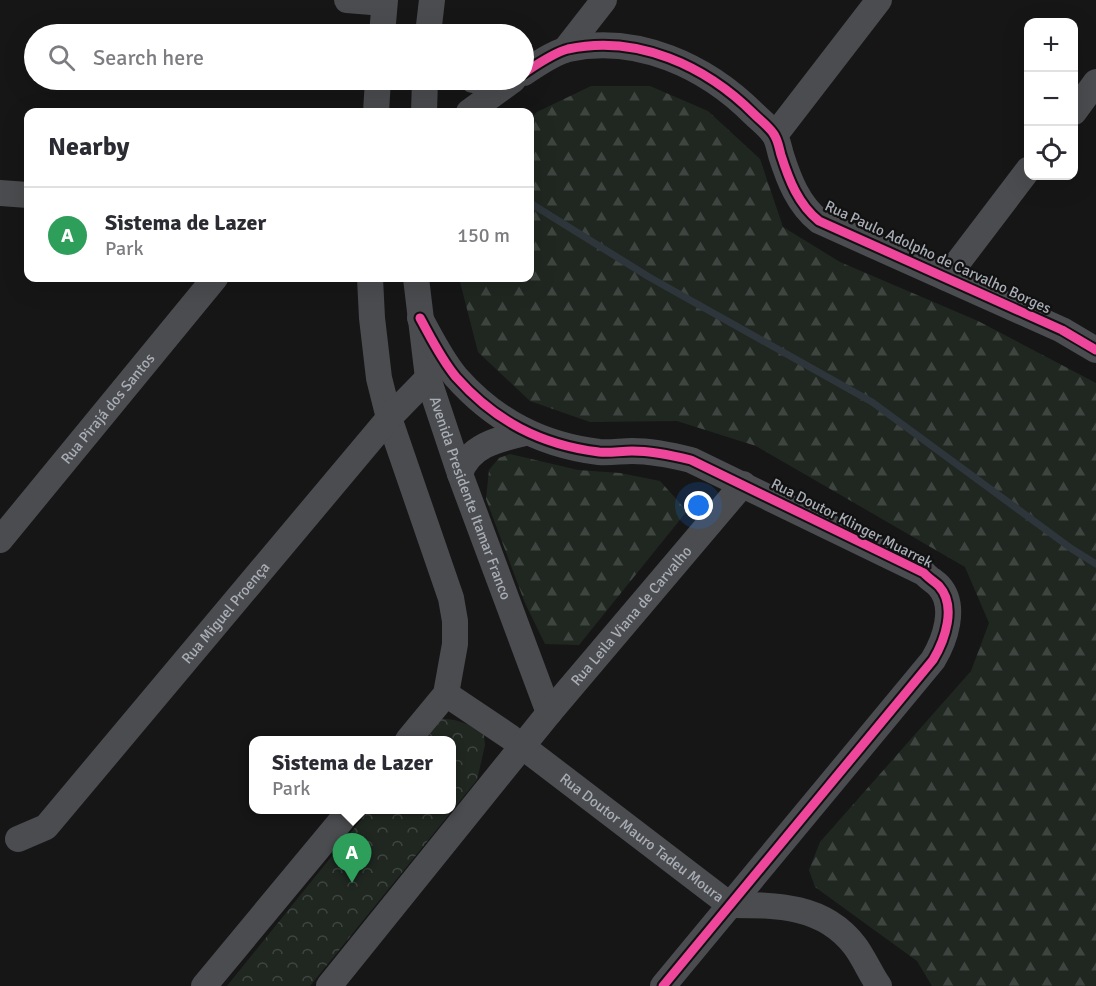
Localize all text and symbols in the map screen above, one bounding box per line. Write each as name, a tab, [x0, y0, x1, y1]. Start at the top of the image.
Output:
map controls	[1024, 18, 1078, 180]
button: +	[1024, 18, 1078, 72]
search box	[24, 24, 534, 90]
icon: search	[45, 41, 78, 74]
text: Search here	[93, 44, 204, 71]
button: −	[1024, 72, 1078, 126]
button: locate	[1024, 126, 1078, 180]
text: Nearby	[48, 131, 129, 163]
street label: Rua Paulo Adolpho de Carvalho Borges	[822, 197, 1054, 318]
text: Sistema de Lazer	[105, 209, 266, 236]
text: A	[61, 223, 74, 248]
text: 150 m	[457, 223, 510, 248]
text: Park	[105, 236, 143, 261]
street label: Rua Pirajá dos Santos	[57, 349, 159, 468]
street label: Avenida Presidente Itamar Franco	[426, 394, 515, 602]
street label: Rua Doutor Klinger Muarrek	[768, 474, 936, 572]
your location	[684, 491, 713, 520]
street label: Rua Leila Viana de Carvalho	[567, 542, 696, 689]
street label: Rua Miguel Proença	[178, 558, 273, 667]
popup	[249, 736, 456, 814]
text: Sistema de Lazer	[272, 749, 433, 776]
street label: Rua Doutor Mauro Tadeu Moura	[556, 769, 727, 906]
text: Park	[272, 776, 310, 801]
pin: A	[332, 834, 372, 883]

